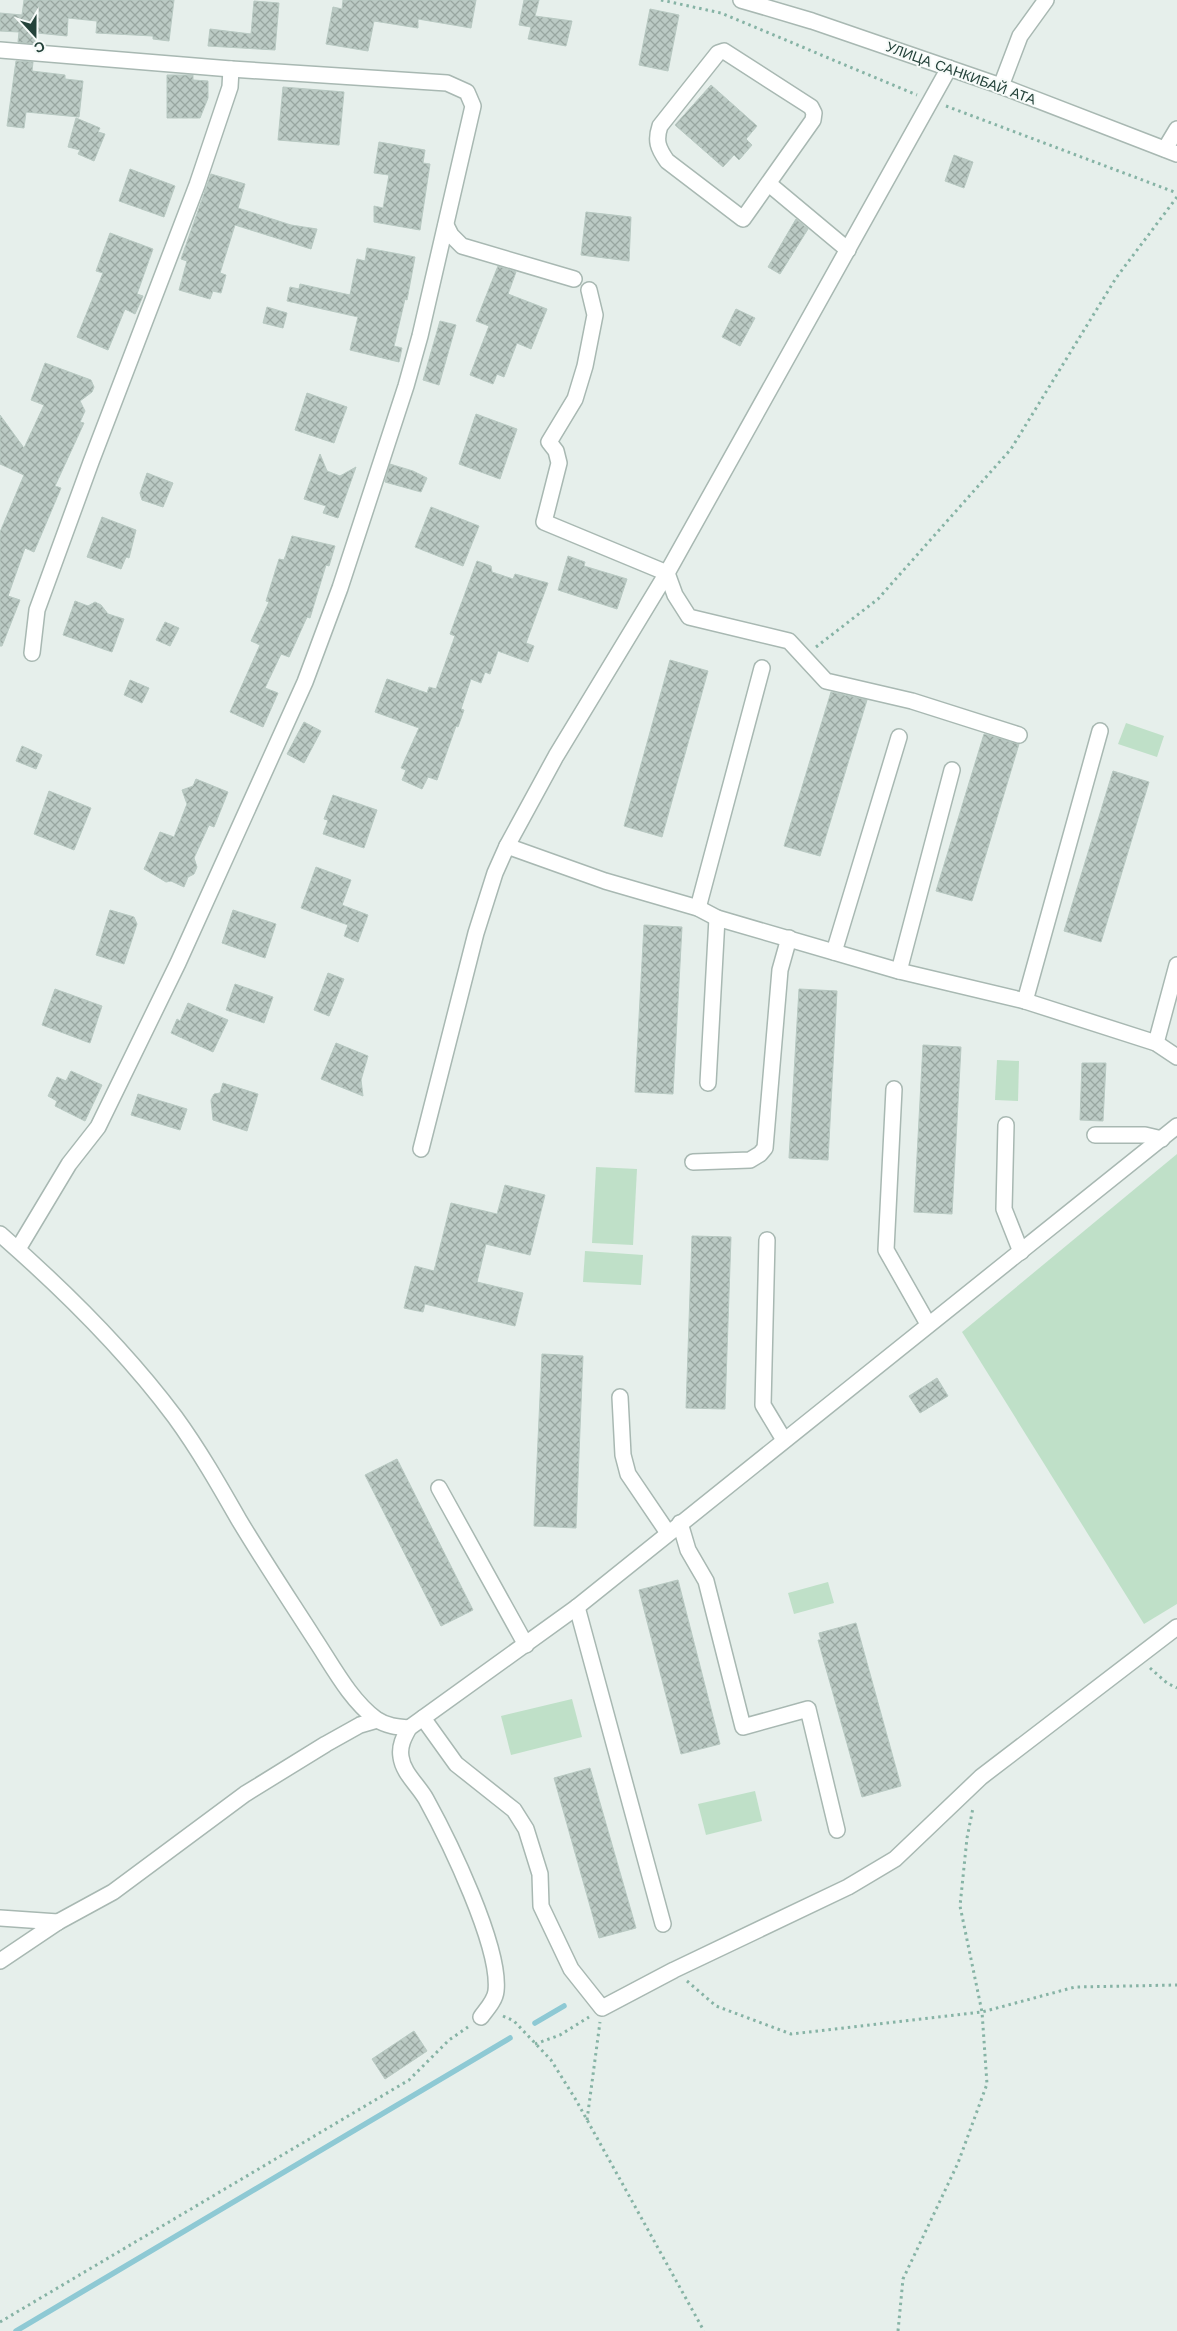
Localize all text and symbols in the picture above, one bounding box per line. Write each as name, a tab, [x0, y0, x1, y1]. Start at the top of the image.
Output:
north arrow	[10, 10, 60, 60]
street label: УЛИЦА САНКИБАЙ АТА	[884, 37, 1039, 108]
text: С	[32, 38, 47, 56]

